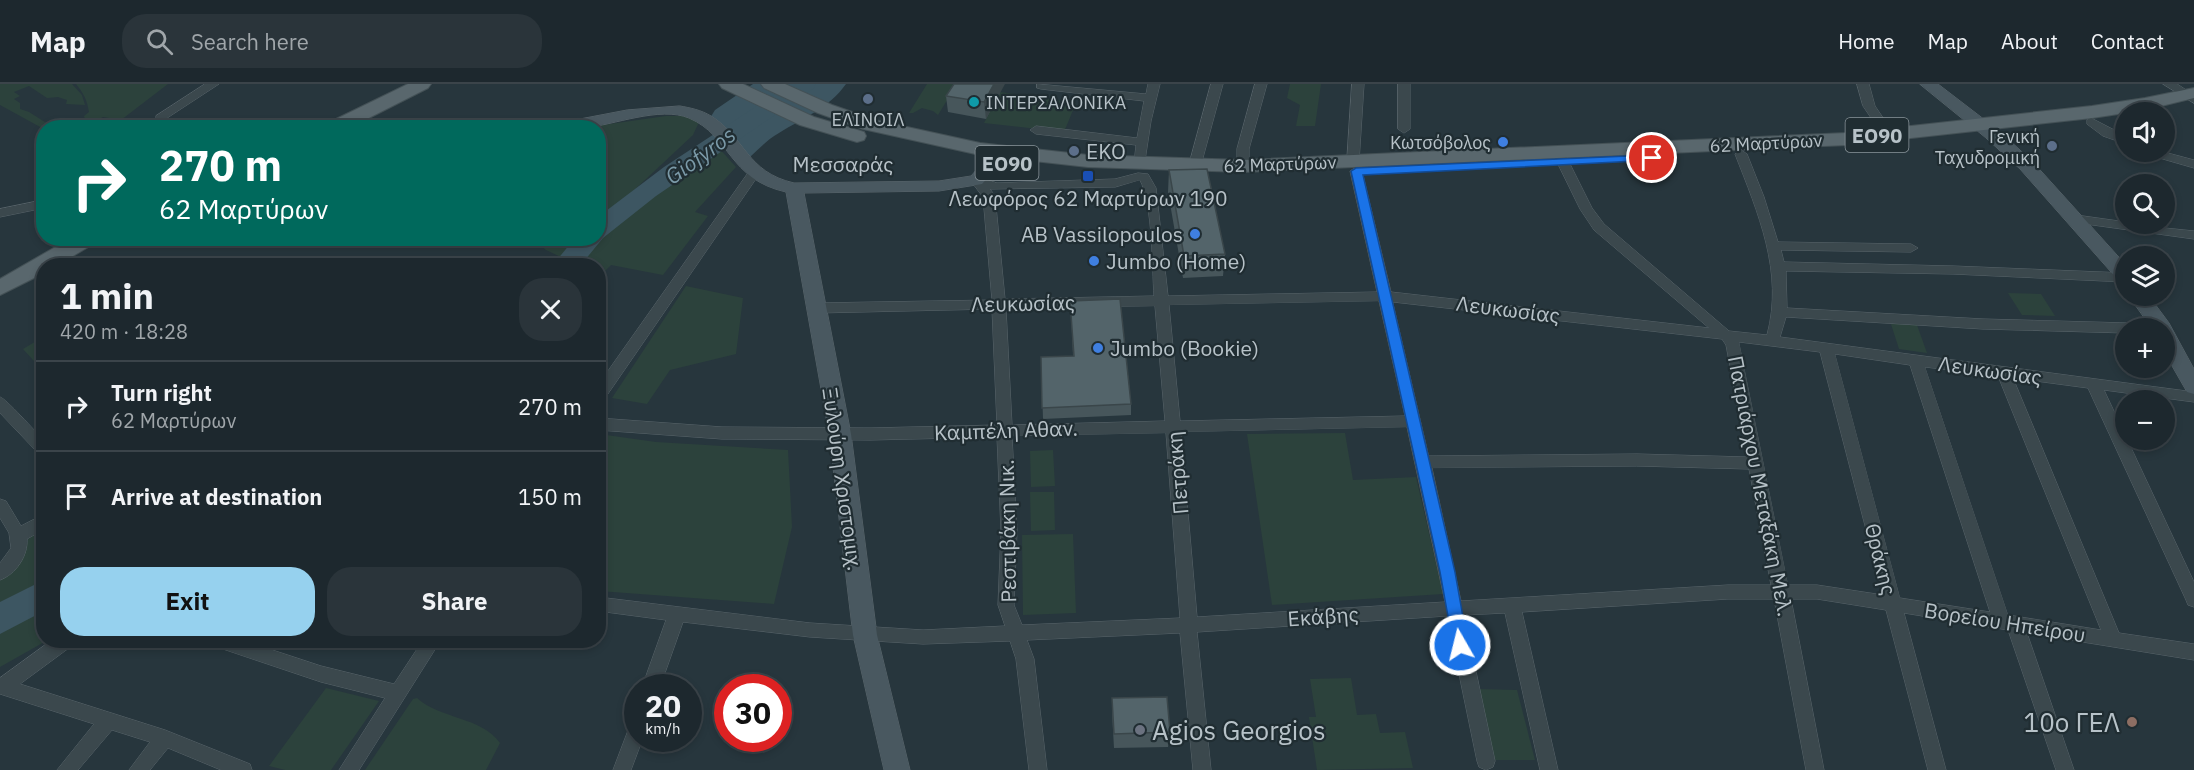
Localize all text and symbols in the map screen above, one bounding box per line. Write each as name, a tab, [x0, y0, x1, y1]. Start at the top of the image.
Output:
search box	[122, 14, 542, 68]
text: Map	[30, 23, 86, 60]
icon: search	[143, 25, 176, 58]
text: Search here	[191, 27, 309, 56]
text: Home	[1838, 27, 1895, 55]
text: Map	[1928, 27, 1968, 55]
text: About	[2001, 27, 2058, 55]
text: Contact	[2091, 27, 2164, 55]
place label: ΙΝΤΕΡΣΑΛΟΝΙΚΑ	[986, 91, 1127, 114]
marker: ΕΛΙΝΟΙΛ	[861, 92, 875, 106]
marker: ΙΝΤΕΡΣΑΛΟΝΙΚΑ	[967, 95, 981, 109]
map controls	[2115, 102, 2175, 450]
button: sound	[2115, 102, 2175, 162]
place label: ΕΛΙΝΟΙΛ	[832, 108, 904, 131]
road number: ΕΟ90	[1846, 118, 1908, 152]
water label: Giofyros	[659, 120, 741, 190]
place label: Γενική Ταχυδρομική	[1935, 125, 2040, 169]
street label: 62 Μαρτύρων	[1709, 129, 1823, 157]
place label: Κωτσόβολος	[1390, 131, 1491, 154]
pin	[1626, 132, 1677, 183]
marker: Κωτσόβολος	[1496, 135, 1510, 149]
place label: EKO	[1086, 137, 1126, 165]
text: 270 m	[159, 138, 282, 193]
marker: Γενική Ταχυδρομική	[2045, 139, 2059, 153]
icon: arrive	[1635, 141, 1668, 174]
icon: right	[60, 144, 138, 222]
marker: EKO	[1067, 144, 1081, 158]
road number: ΕΟ90	[976, 146, 1038, 180]
street label: Μεσσαράς	[793, 150, 893, 178]
street label: 62 Μαρτύρων	[1223, 151, 1337, 177]
marker: Λεωφόρος 62 Μαρτύρων 190	[1081, 169, 1095, 183]
button: search	[2115, 174, 2175, 234]
place label: Λεωφόρος 62 Μαρτύρων 190	[948, 184, 1228, 212]
text: 62 Μαρτύρων	[159, 191, 328, 226]
place label: AB Vassilopoulos	[1021, 220, 1183, 248]
marker: AB Vassilopoulos	[1188, 227, 1202, 241]
button: layers	[2115, 246, 2175, 306]
place label: Jumbo (Home)	[1106, 247, 1246, 275]
marker: Jumbo (Home)	[1087, 254, 1101, 268]
text: 1 min	[60, 272, 154, 319]
button: close	[519, 278, 582, 341]
street label: Λευκωσίας	[971, 288, 1075, 318]
street label: Λευκωσίας	[1455, 289, 1561, 329]
text: 420 m · 18:28	[60, 318, 188, 345]
button: +	[2115, 318, 2175, 378]
place label: Jumbo (Bookie)	[1110, 334, 1259, 362]
marker: Jumbo (Bookie)	[1091, 341, 1105, 355]
street label: Λευκωσίας	[1936, 349, 2044, 391]
street label: Πατριάρχου Μεταξάκη Μελ.	[1722, 353, 1800, 619]
text: Turn right	[111, 378, 212, 407]
street label: Ξυλούρη Χριστομιχ.	[816, 386, 870, 572]
icon: right	[60, 390, 93, 423]
button: −	[2115, 390, 2175, 450]
text: 270 m	[518, 392, 582, 421]
text: 62 Μαρτύρων	[111, 407, 236, 434]
street label: Καμπέλη Αθαν.	[933, 413, 1079, 447]
street label: Πετράκη	[1159, 430, 1195, 516]
street label: Ρεστιβάκη Νικ.	[992, 459, 1022, 603]
icon: arrive	[60, 480, 93, 513]
text: Arrive at destination	[111, 482, 322, 511]
text: 150 m	[518, 482, 582, 511]
street label: Θράκης	[1859, 520, 1903, 598]
button: Exit	[60, 567, 315, 636]
button: Share	[327, 567, 582, 636]
street label: Βορείου Ηπείρου	[1922, 595, 2088, 649]
street label: Εκάβης	[1287, 600, 1359, 632]
position arrow	[1428, 613, 1492, 677]
speed limit sign: 30	[714, 674, 792, 752]
text: 20	[645, 686, 681, 725]
place label: 10ο ΓΕΛ	[2024, 705, 2120, 739]
place label: Agios Georgios	[1152, 713, 1326, 747]
marker: 10ο ΓΕΛ	[2125, 715, 2139, 729]
text: km/h	[645, 719, 681, 738]
marker: Agios Georgios	[1133, 723, 1147, 737]

